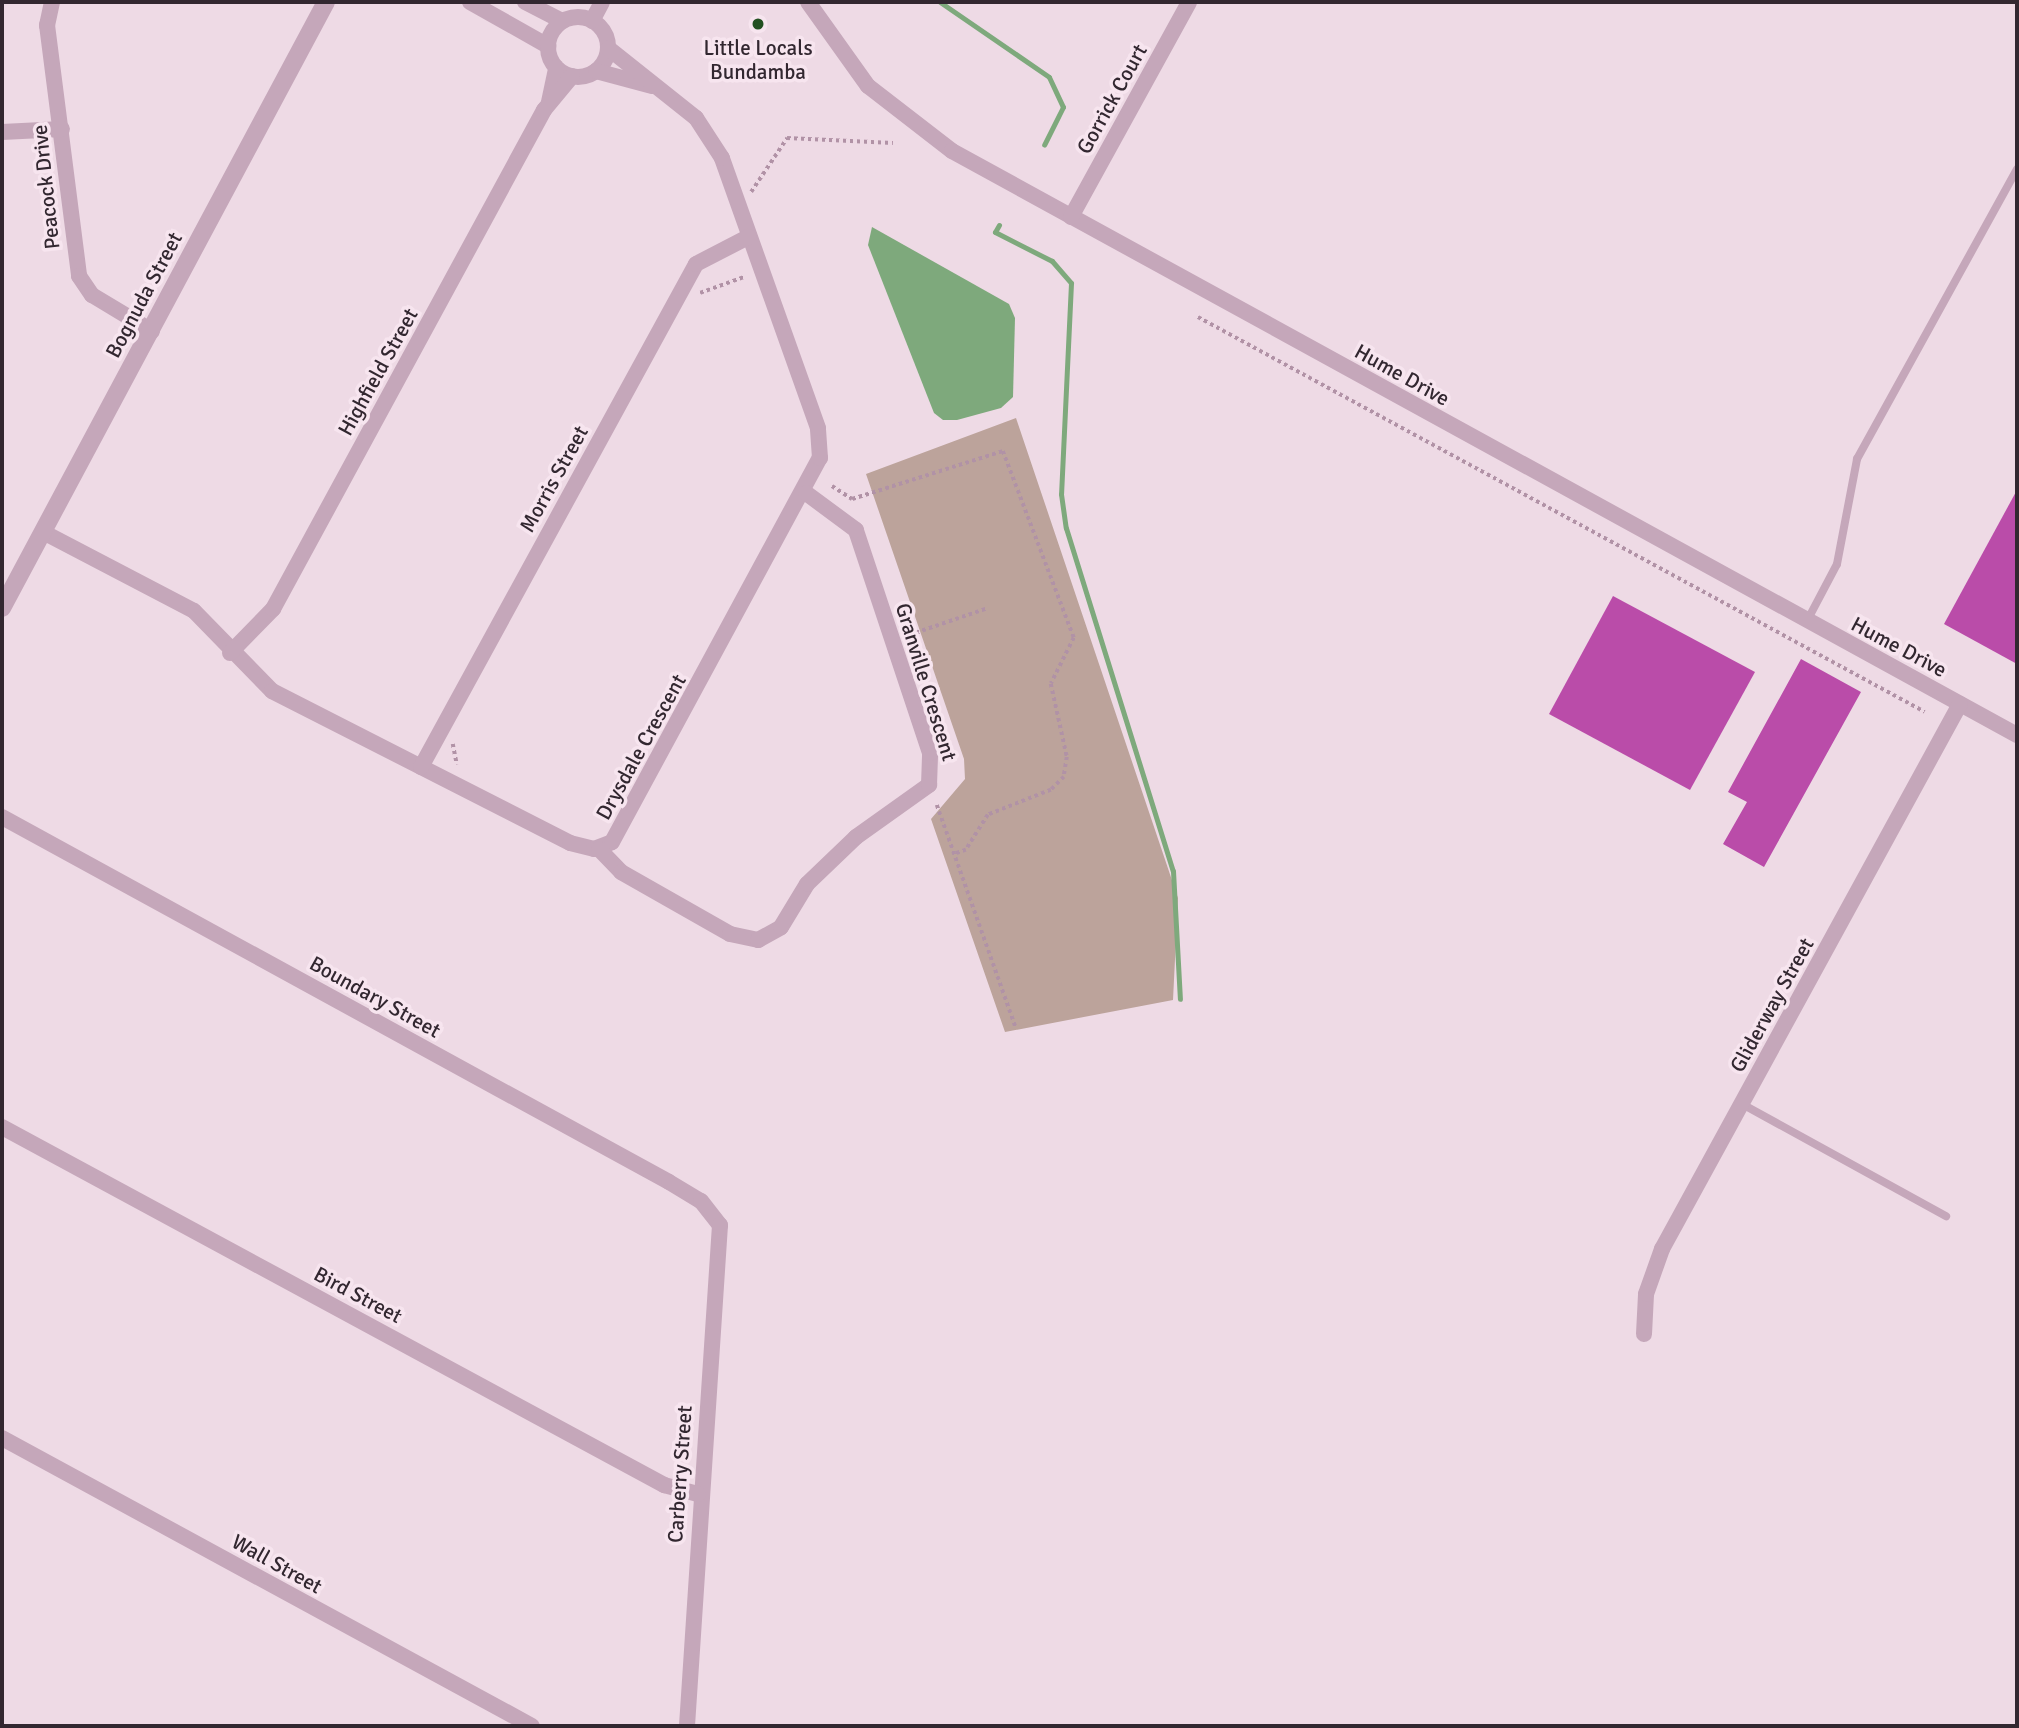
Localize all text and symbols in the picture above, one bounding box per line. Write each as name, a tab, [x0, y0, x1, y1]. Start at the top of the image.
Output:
marker: Little Locals Bundamba	[750, 16, 766, 32]
place label: Little Locals Bundamba	[703, 35, 813, 85]
street label: Gorrick Court	[1072, 40, 1152, 158]
street label: Peacock Drive	[27, 123, 65, 251]
street label: Bognuda Street	[100, 228, 188, 362]
street label: Highfield Street	[333, 304, 423, 440]
street label: Hume Drive	[1350, 339, 1454, 411]
street label: Morris Street	[514, 421, 594, 537]
street label: Granville Crescent	[890, 600, 962, 764]
street label: Hume Drive	[1847, 611, 1951, 683]
street label: Drysdale Crescent	[591, 670, 691, 824]
street label: Gliderway Street	[1725, 933, 1819, 1077]
street label: Boundary Street	[305, 951, 445, 1043]
street label: Bird Street	[310, 1261, 406, 1329]
street label: Carberry Street	[663, 1404, 697, 1544]
street label: Wall Street	[228, 1529, 326, 1599]

